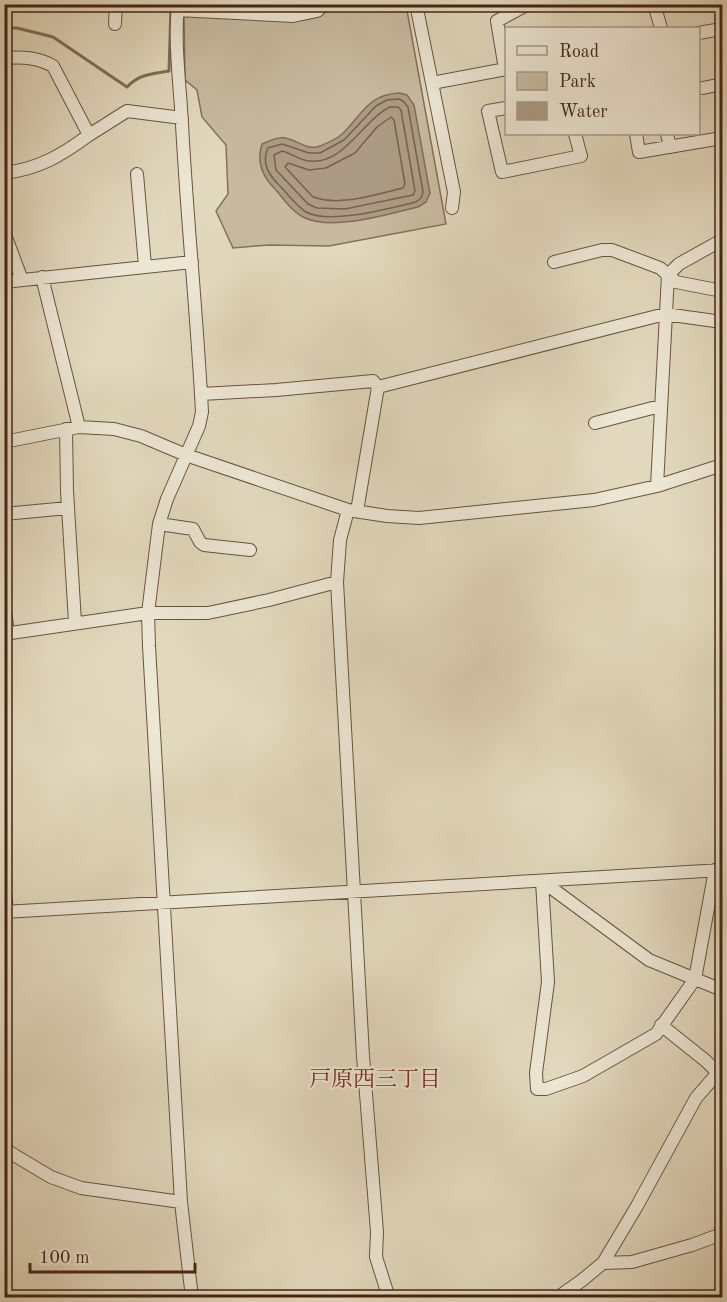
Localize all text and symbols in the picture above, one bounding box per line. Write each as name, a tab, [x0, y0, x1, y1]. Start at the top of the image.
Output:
legend	[505, 27, 700, 135]
text: Road	[559, 43, 599, 61]
text: Park	[559, 73, 596, 91]
text: Water	[559, 103, 608, 121]
district label: 戸原西三丁目	[309, 1067, 441, 1091]
scale bar	[30, 1236, 195, 1274]
text: 100 m	[39, 1249, 90, 1267]

